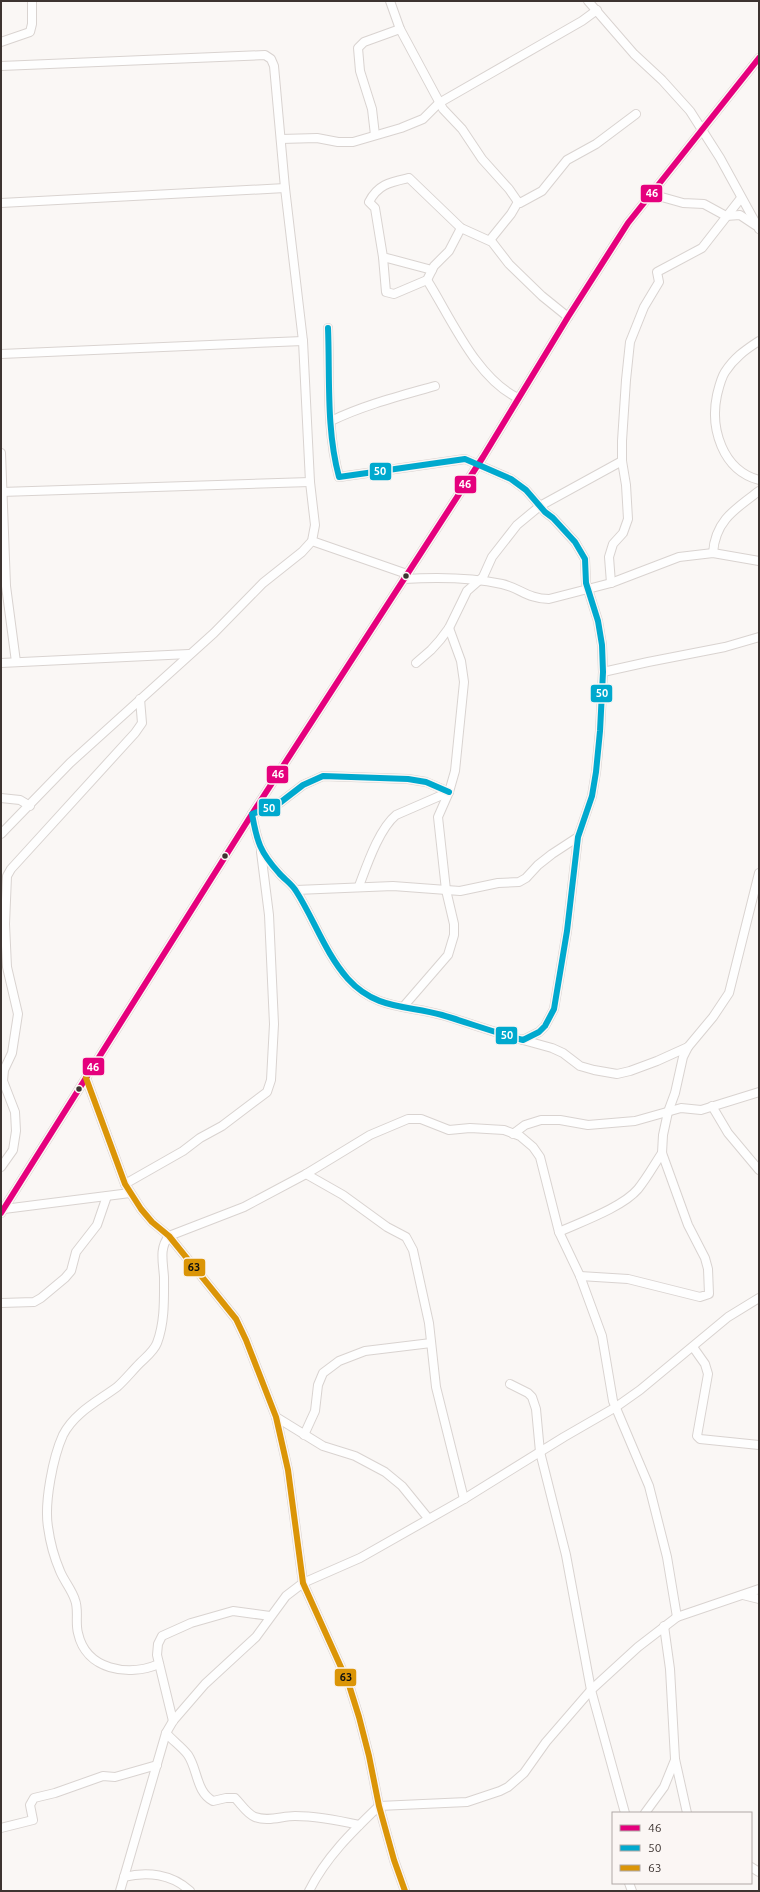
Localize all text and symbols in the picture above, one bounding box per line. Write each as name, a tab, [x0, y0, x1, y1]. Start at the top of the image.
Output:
line badge: 46	[640, 184, 663, 203]
text: 46	[646, 187, 658, 199]
line badge: 50	[369, 462, 392, 481]
text: 50	[374, 465, 386, 477]
line badge: 46	[454, 475, 477, 494]
text: 46	[459, 478, 471, 490]
unlabelled marker	[401, 571, 411, 581]
line badge: 50	[590, 684, 613, 703]
text: 50	[596, 687, 608, 699]
line badge: 46	[266, 765, 289, 784]
text: 46	[272, 768, 284, 780]
line badge: 50	[258, 798, 281, 817]
text: 50	[263, 802, 275, 814]
unlabelled marker	[220, 851, 230, 861]
line badge: 50	[495, 1026, 518, 1045]
text: 50	[501, 1029, 513, 1041]
line badge: 46	[82, 1057, 105, 1076]
text: 46	[87, 1061, 99, 1073]
unlabelled marker	[74, 1084, 84, 1094]
line badge: 63	[183, 1258, 206, 1277]
text: 63	[188, 1261, 200, 1273]
line badge: 63	[334, 1668, 357, 1687]
text: 63	[340, 1671, 352, 1683]
legend	[612, 1812, 752, 1884]
text: 46	[648, 1821, 662, 1834]
text: 50	[648, 1841, 662, 1854]
text: 63	[648, 1861, 662, 1874]

